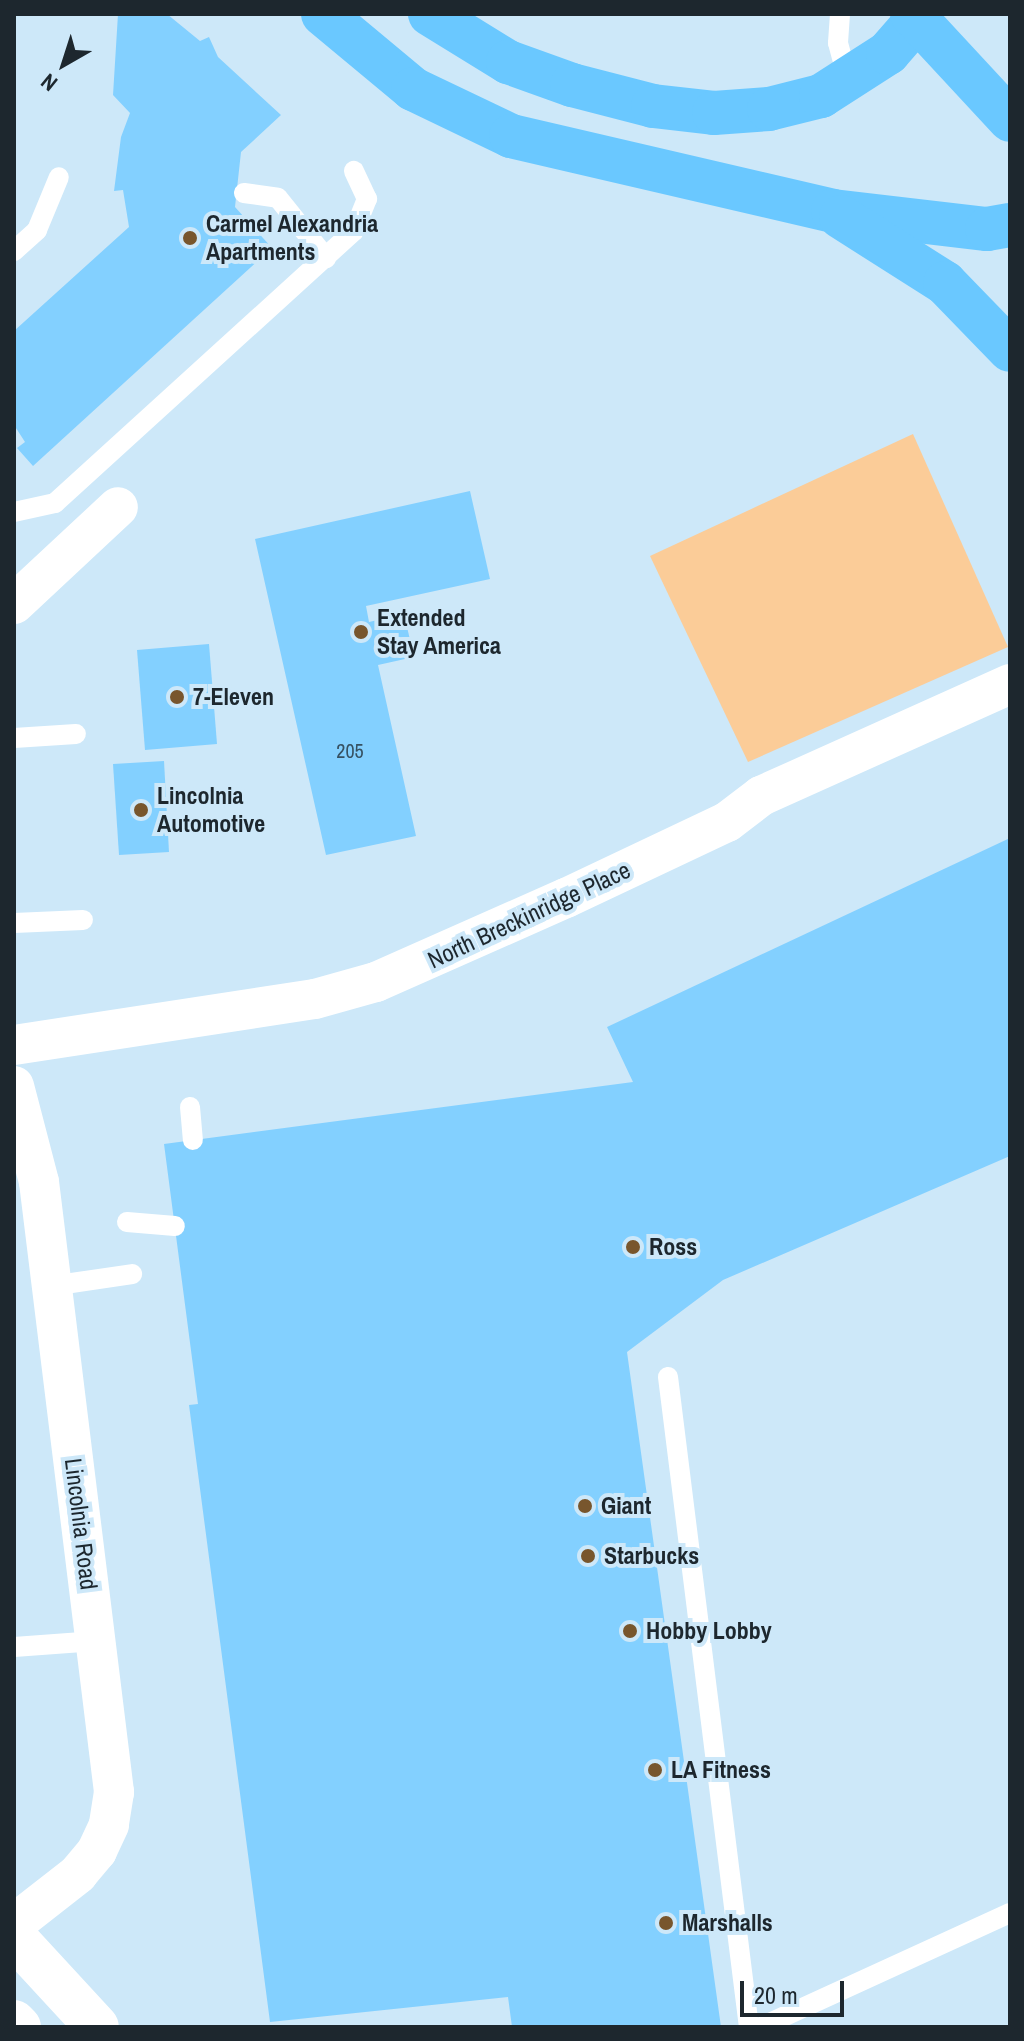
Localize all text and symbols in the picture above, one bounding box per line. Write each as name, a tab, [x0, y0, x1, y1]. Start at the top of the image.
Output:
north arrow	[24, 24, 104, 104]
text: N	[34, 67, 63, 98]
place label: Carmel Alexandria Apartments	[206, 210, 379, 266]
marker: Carmel Alexandria Apartments	[181, 229, 199, 247]
place label: Extended Stay America	[377, 604, 502, 660]
marker: Extended Stay America	[352, 623, 370, 641]
place label: 7-Eleven	[193, 683, 274, 711]
marker: 7-Eleven	[168, 688, 186, 706]
house number: 205	[336, 738, 364, 762]
place label: Lincolnia Automotive	[157, 782, 265, 838]
marker: Lincolnia Automotive	[132, 801, 150, 819]
street label: North Breckinridge Place	[423, 855, 635, 975]
place label: Ross	[649, 1233, 697, 1261]
marker: Ross	[624, 1238, 642, 1256]
street label: Lincolnia Road	[59, 1457, 103, 1591]
place label: Giant	[601, 1492, 651, 1520]
marker: Giant	[576, 1497, 594, 1515]
place label: Starbucks	[604, 1542, 699, 1570]
marker: Starbucks	[579, 1547, 597, 1565]
place label: Hobby Lobby	[646, 1617, 772, 1645]
marker: Hobby Lobby	[621, 1622, 639, 1640]
place label: LA Fitness	[671, 1756, 772, 1784]
marker: LA Fitness	[646, 1761, 664, 1779]
place label: Marshalls	[682, 1909, 773, 1937]
marker: Marshalls	[657, 1914, 675, 1932]
scale bar	[744, 1965, 848, 2015]
text: 20 m	[754, 1979, 798, 2011]

